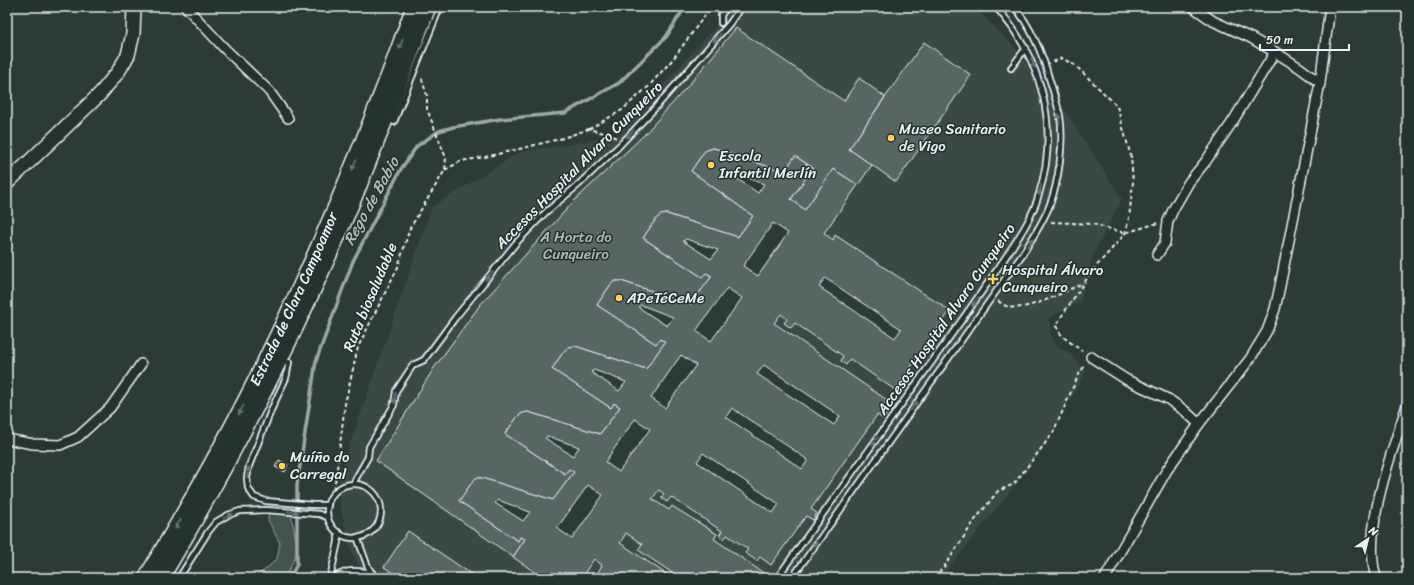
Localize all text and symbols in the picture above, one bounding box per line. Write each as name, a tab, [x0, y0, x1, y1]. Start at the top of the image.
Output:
scale bar	[1260, 26, 1349, 52]
text: 50 m	[1266, 29, 1293, 51]
one-way arrow	[713, 32, 722, 43]
one-way arrow	[397, 38, 403, 50]
one-way arrow	[1030, 57, 1036, 69]
street label: Accesos Hospital Alvaro Cunqueiro	[488, 74, 670, 256]
one-way arrow	[1056, 113, 1063, 125]
place label: Museo Sanitario de Vigo	[899, 116, 1006, 159]
one-way arrow	[626, 129, 635, 139]
marker: Museo Sanitario de Vigo	[886, 133, 896, 143]
place label: Escola Infantil Merlín	[718, 143, 816, 186]
water label: Rego de Babio	[335, 150, 408, 251]
one-way arrow	[350, 159, 356, 171]
marker: Escola Infantil Merlín	[706, 160, 716, 170]
one-way arrow	[1037, 184, 1043, 196]
street label: Estrada de Clara Campoamor	[242, 207, 346, 390]
street label: Accesos Hospital Alvaro Cunqueiro	[869, 217, 1023, 421]
park label: A Horta do Cunqueiro	[539, 224, 612, 267]
one-way arrow	[1026, 237, 1033, 249]
street label: Ruta biosaludable	[335, 238, 405, 356]
place label: Hospital Álvaro Cunqueiro	[1002, 257, 1104, 300]
one-way arrow	[485, 270, 494, 281]
marker: Hospital Álvaro Cunqueiro	[987, 273, 999, 285]
place label: APeTéCeMe	[626, 285, 704, 311]
marker: APeTéCeMe	[614, 293, 624, 303]
one-way arrow	[971, 296, 980, 307]
one-way arrow	[392, 392, 398, 404]
one-way arrow	[910, 401, 919, 412]
one-way arrow	[237, 404, 244, 416]
one-way arrow	[871, 436, 879, 447]
place label: Muíño do Carregal	[290, 444, 350, 487]
marker: Muíño do Carregal	[277, 461, 287, 471]
one-way arrow	[245, 466, 251, 479]
one-way arrow	[287, 508, 299, 515]
one-way arrow	[223, 513, 234, 519]
one-way arrow	[174, 518, 181, 530]
north arrow	[1348, 519, 1388, 559]
text: N	[1364, 521, 1382, 541]
one-way arrow	[810, 541, 818, 552]

